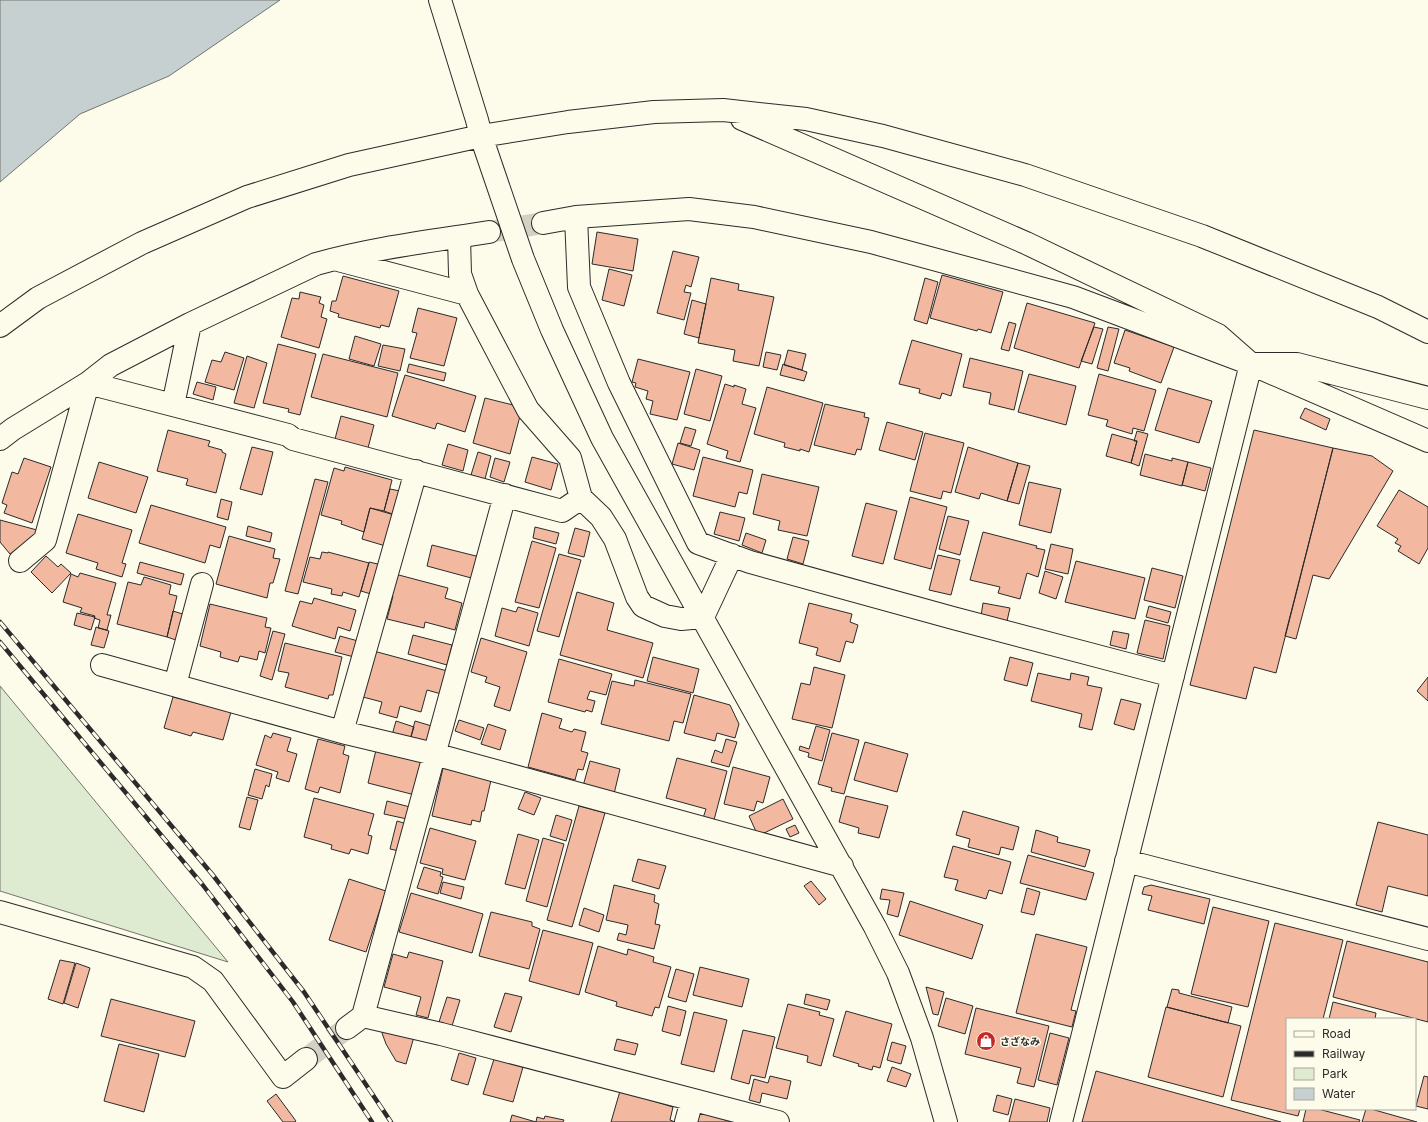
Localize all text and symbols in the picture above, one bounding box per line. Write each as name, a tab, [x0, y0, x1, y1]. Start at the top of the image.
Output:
legend	[1286, 1018, 1416, 1110]
text: Road	[1322, 1026, 1351, 1041]
shop icon: さざなみ	[975, 1030, 997, 1052]
place label: さざなみ	[1000, 1035, 1040, 1047]
text: Railway	[1322, 1046, 1366, 1061]
text: Park	[1322, 1066, 1348, 1081]
text: Water	[1322, 1086, 1356, 1101]

